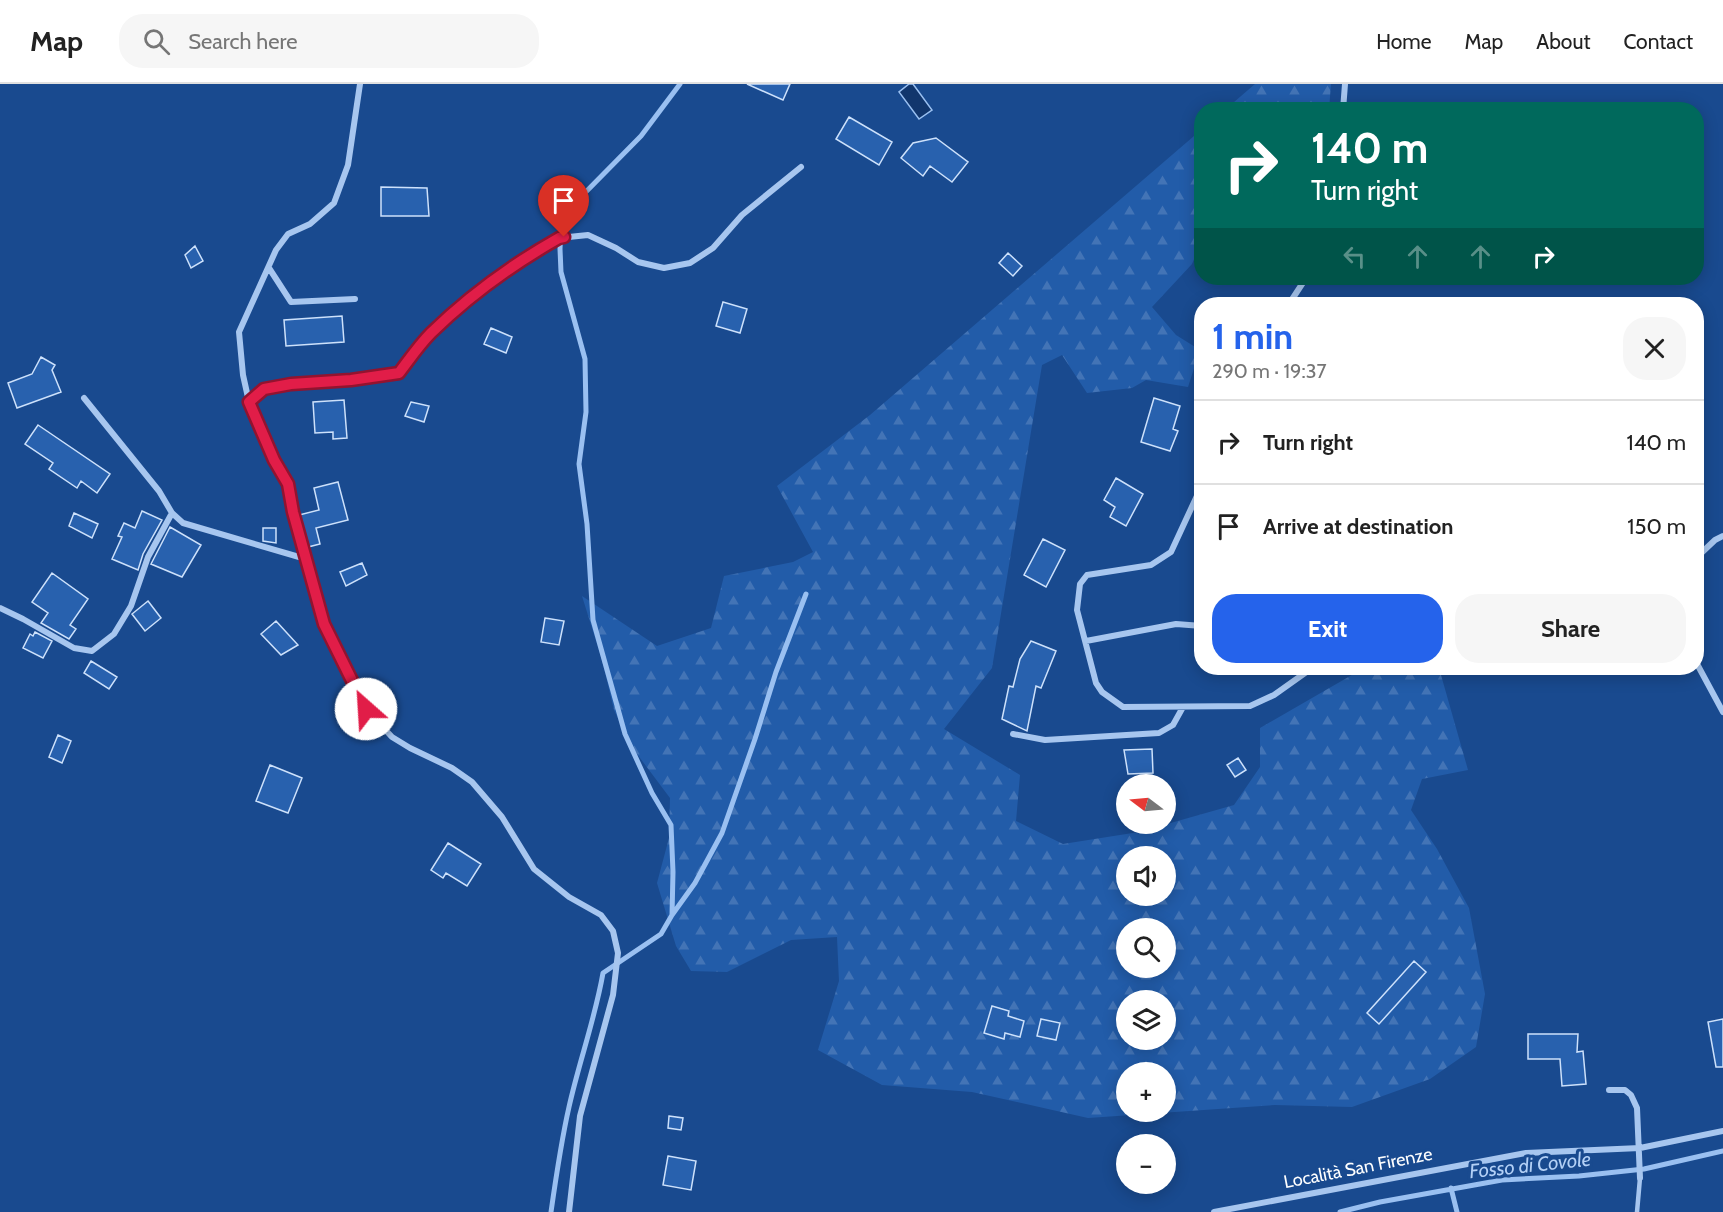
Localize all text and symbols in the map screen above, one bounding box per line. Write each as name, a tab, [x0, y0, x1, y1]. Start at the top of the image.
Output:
search box	[119, 14, 539, 68]
text: Map	[30, 24, 83, 58]
icon: search	[140, 25, 173, 58]
text: Search here	[188, 28, 297, 55]
text: Home	[1376, 29, 1432, 54]
text: Map	[1465, 29, 1503, 54]
text: About	[1536, 29, 1590, 54]
text: Contact	[1623, 29, 1693, 54]
text: 140 m	[1311, 122, 1428, 174]
icon: right	[1212, 126, 1290, 204]
text: Turn right	[1311, 174, 1418, 207]
pin	[538, 175, 589, 237]
icon: arrive	[547, 184, 580, 217]
icon: left	[1338, 240, 1371, 273]
icon: ahead	[1401, 240, 1434, 273]
icon: ahead	[1464, 240, 1497, 273]
icon: right	[1527, 240, 1560, 273]
text: 1 min	[1212, 314, 1293, 358]
button: close	[1623, 317, 1686, 380]
text: 290 m · 19:37	[1212, 359, 1327, 383]
icon: right	[1212, 426, 1245, 459]
text: Turn right	[1263, 429, 1353, 456]
text: 140 m	[1627, 429, 1686, 456]
icon: arrive	[1212, 510, 1245, 543]
text: Arrive at destination	[1263, 513, 1453, 540]
text: 150 m	[1627, 513, 1686, 540]
button: Exit	[1212, 594, 1443, 663]
button: Share	[1455, 594, 1686, 663]
position arrow	[334, 677, 398, 741]
north arrow	[1116, 774, 1176, 834]
map controls	[1116, 774, 1176, 1194]
button: sound	[1116, 846, 1176, 906]
button: search	[1116, 918, 1176, 978]
button: layers	[1116, 990, 1176, 1050]
button: +	[1116, 1062, 1176, 1122]
button: −	[1116, 1134, 1176, 1194]
street label: Località San Firenze	[1282, 1143, 1434, 1193]
water label: Fosso di Covole	[1468, 1147, 1592, 1183]

